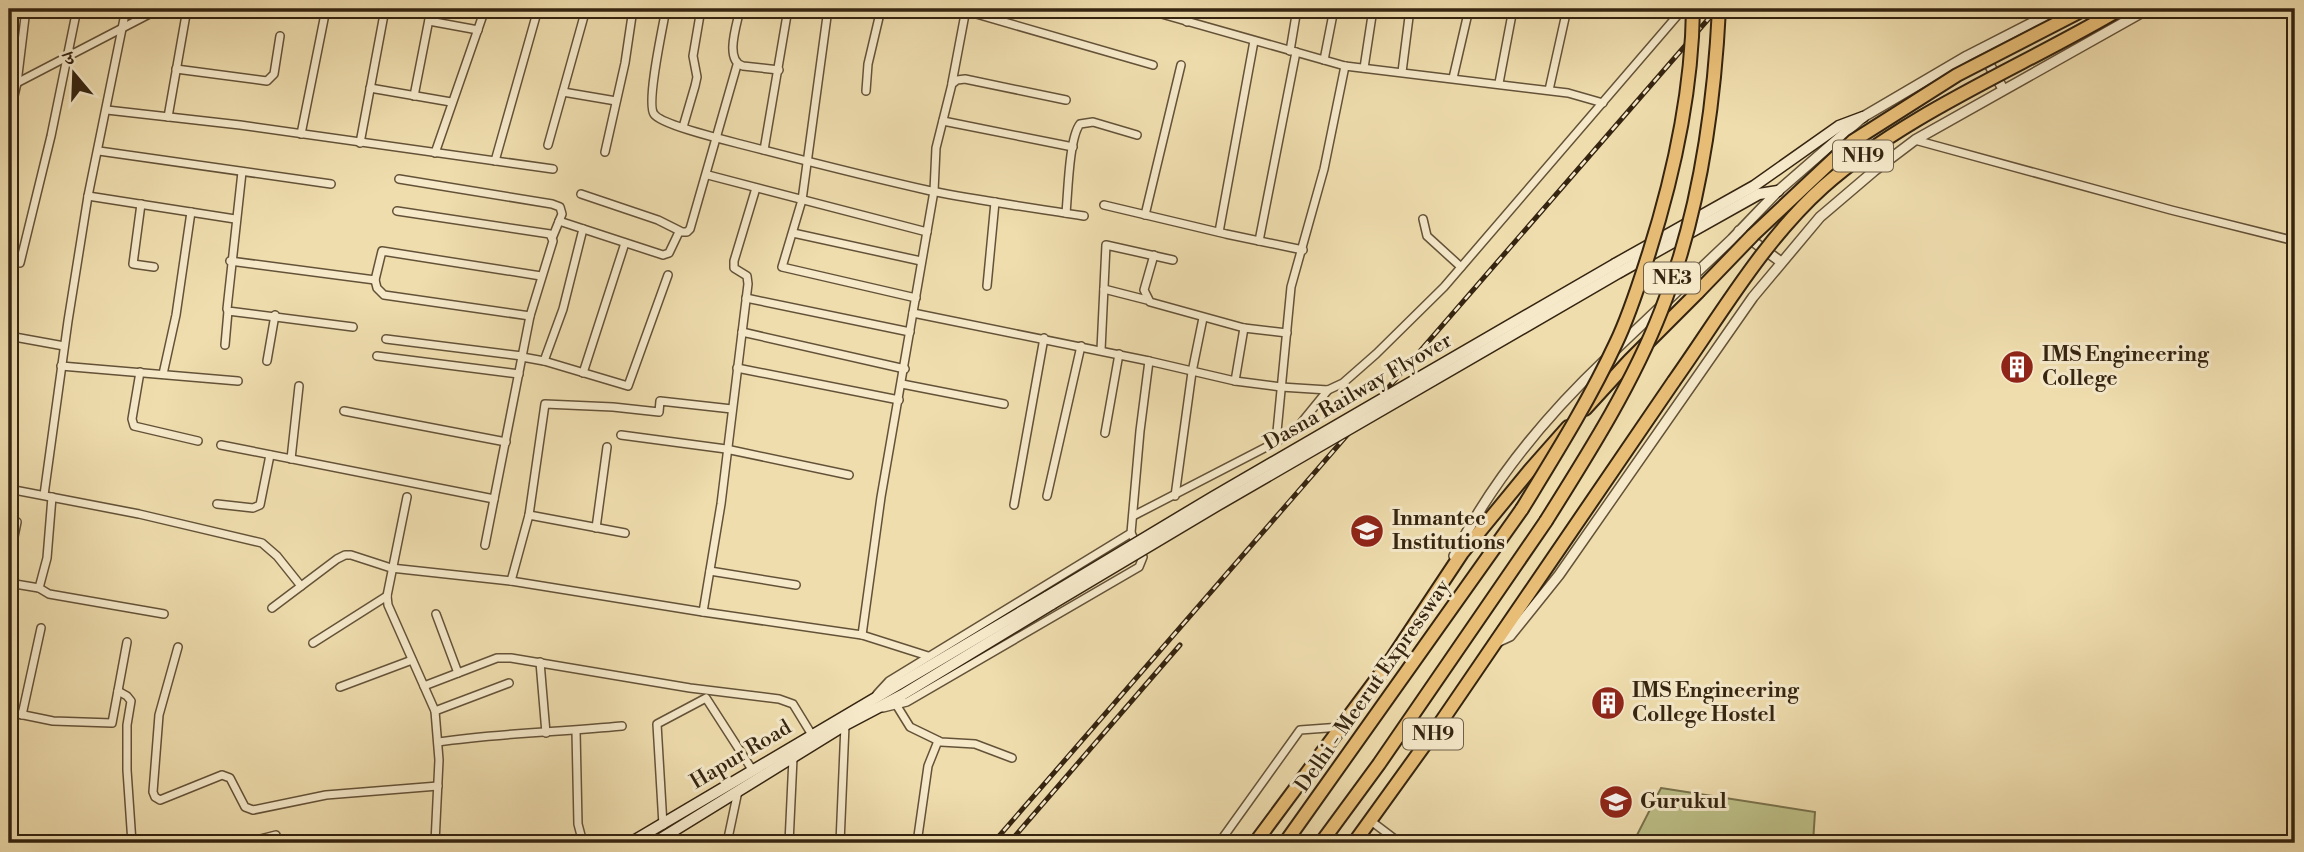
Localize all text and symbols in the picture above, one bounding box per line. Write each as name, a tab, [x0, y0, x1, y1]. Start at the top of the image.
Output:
north arrow	[38, 38, 108, 108]
text: उ	[58, 46, 79, 72]
road number: NH9	[1833, 140, 1893, 172]
road number: NE3	[1644, 262, 1700, 294]
street label: Dasna Railway Flyover	[1259, 327, 1457, 457]
place label: IMS Engineering College	[2042, 342, 2210, 392]
building icon: IMS Engineering College	[1998, 348, 2036, 386]
place label: Inmantec Institutions	[1392, 506, 1505, 556]
school or university icon: Inmantec Institutions	[1348, 512, 1386, 550]
street label: Delhi - Meerut Expressway	[1290, 574, 1457, 797]
place label: IMS Engineering College Hostel	[1632, 678, 1800, 728]
building icon: IMS Engineering College Hostel	[1589, 684, 1627, 722]
street label: Hapur Road	[686, 715, 796, 795]
road number: NH9	[1403, 719, 1463, 750]
school or university icon: Gurukul	[1597, 783, 1635, 821]
place label: Gurukul	[1640, 789, 1727, 815]

